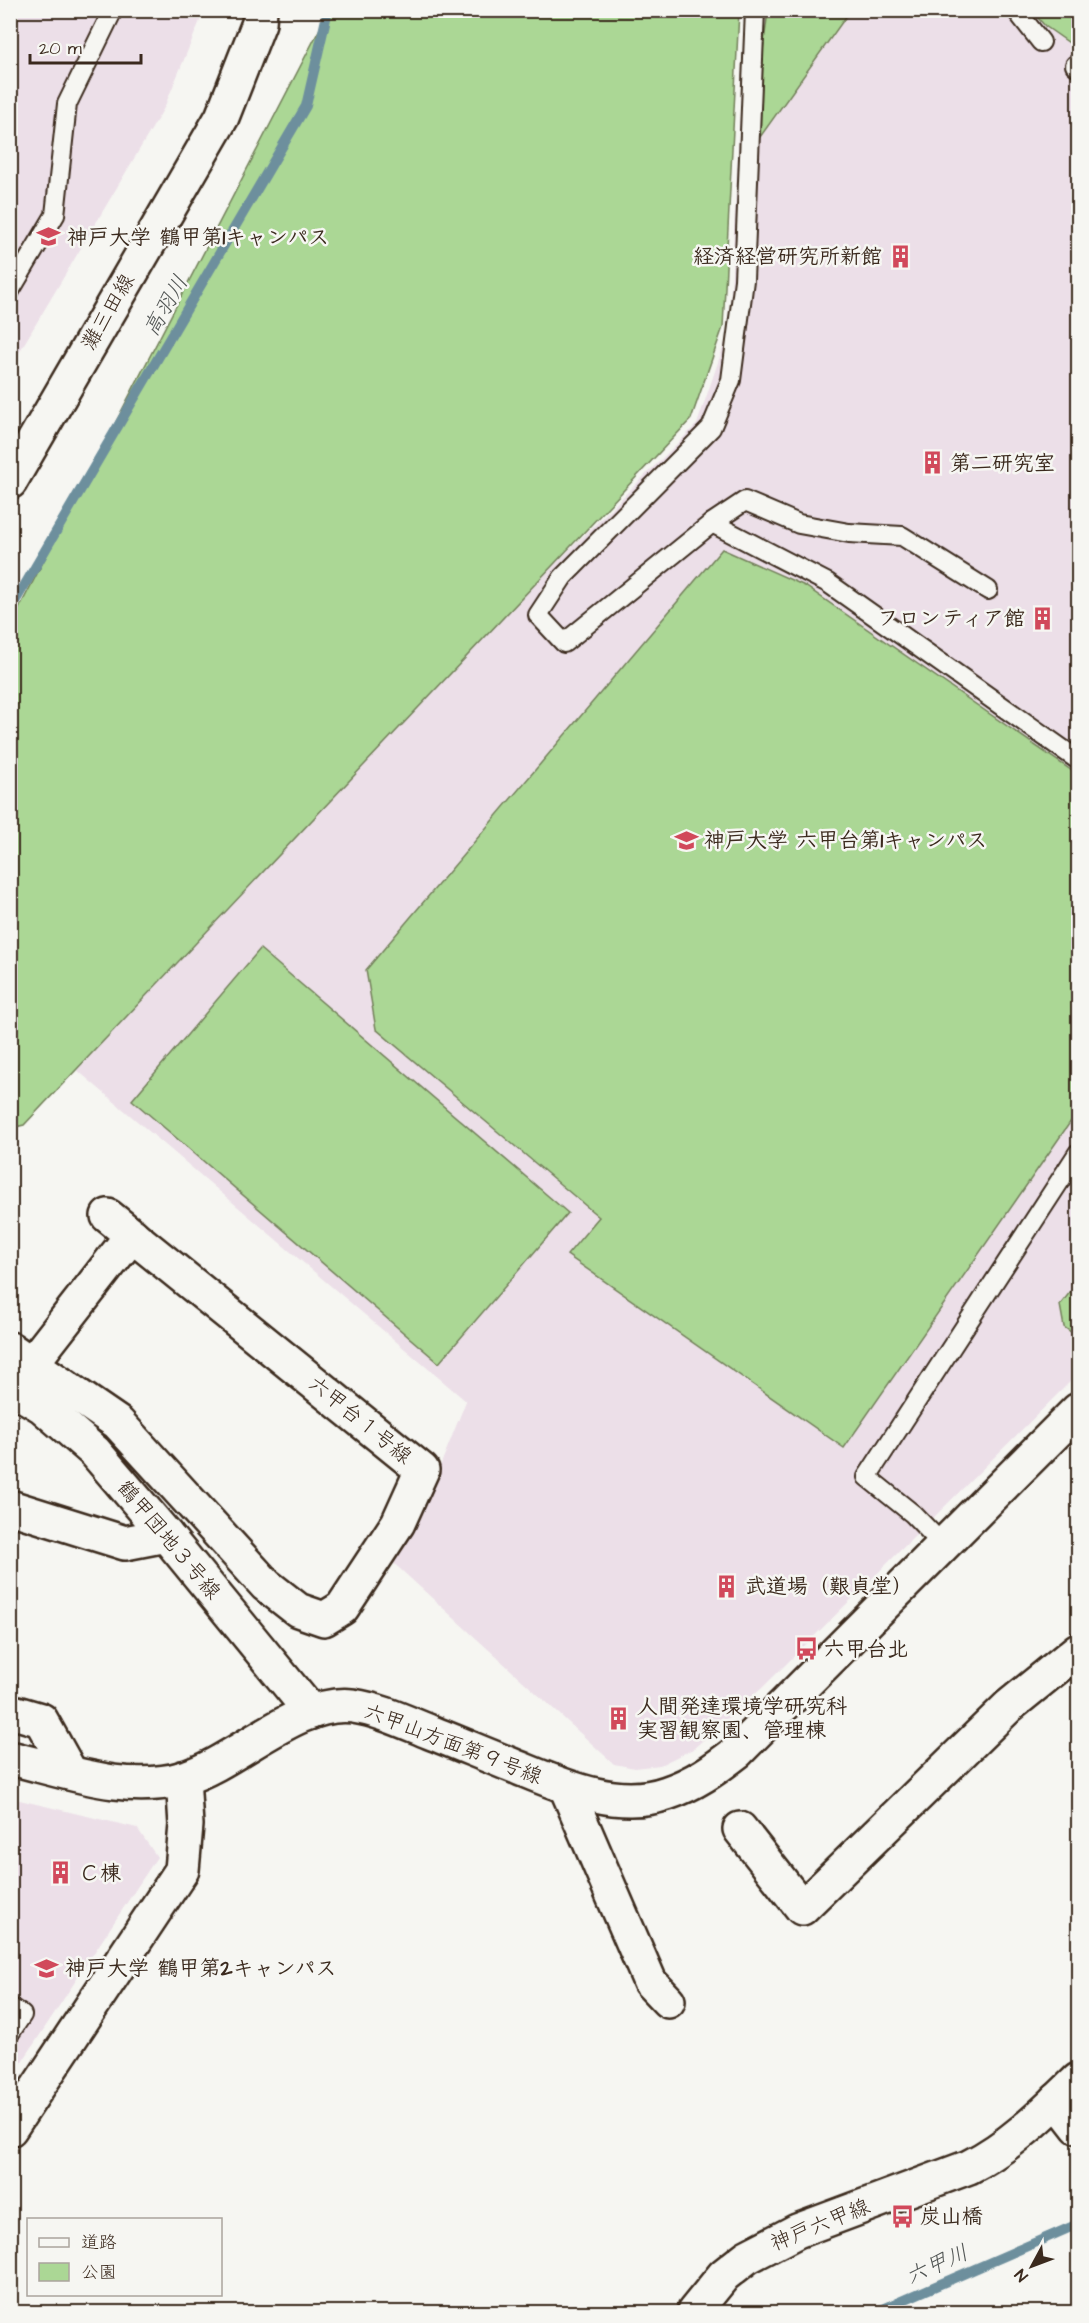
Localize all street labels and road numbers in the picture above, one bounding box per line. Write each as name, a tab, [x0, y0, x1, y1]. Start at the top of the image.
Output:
street label: 灘三田線	[74, 268, 142, 356]
street label: 六甲台１号線	[302, 1369, 418, 1471]
street label: 鶴甲団地３号線	[111, 1474, 227, 1606]
street label: 六甲山方面第９号線	[360, 1697, 546, 1791]
street label: 神戸六甲線	[766, 2192, 874, 2258]

